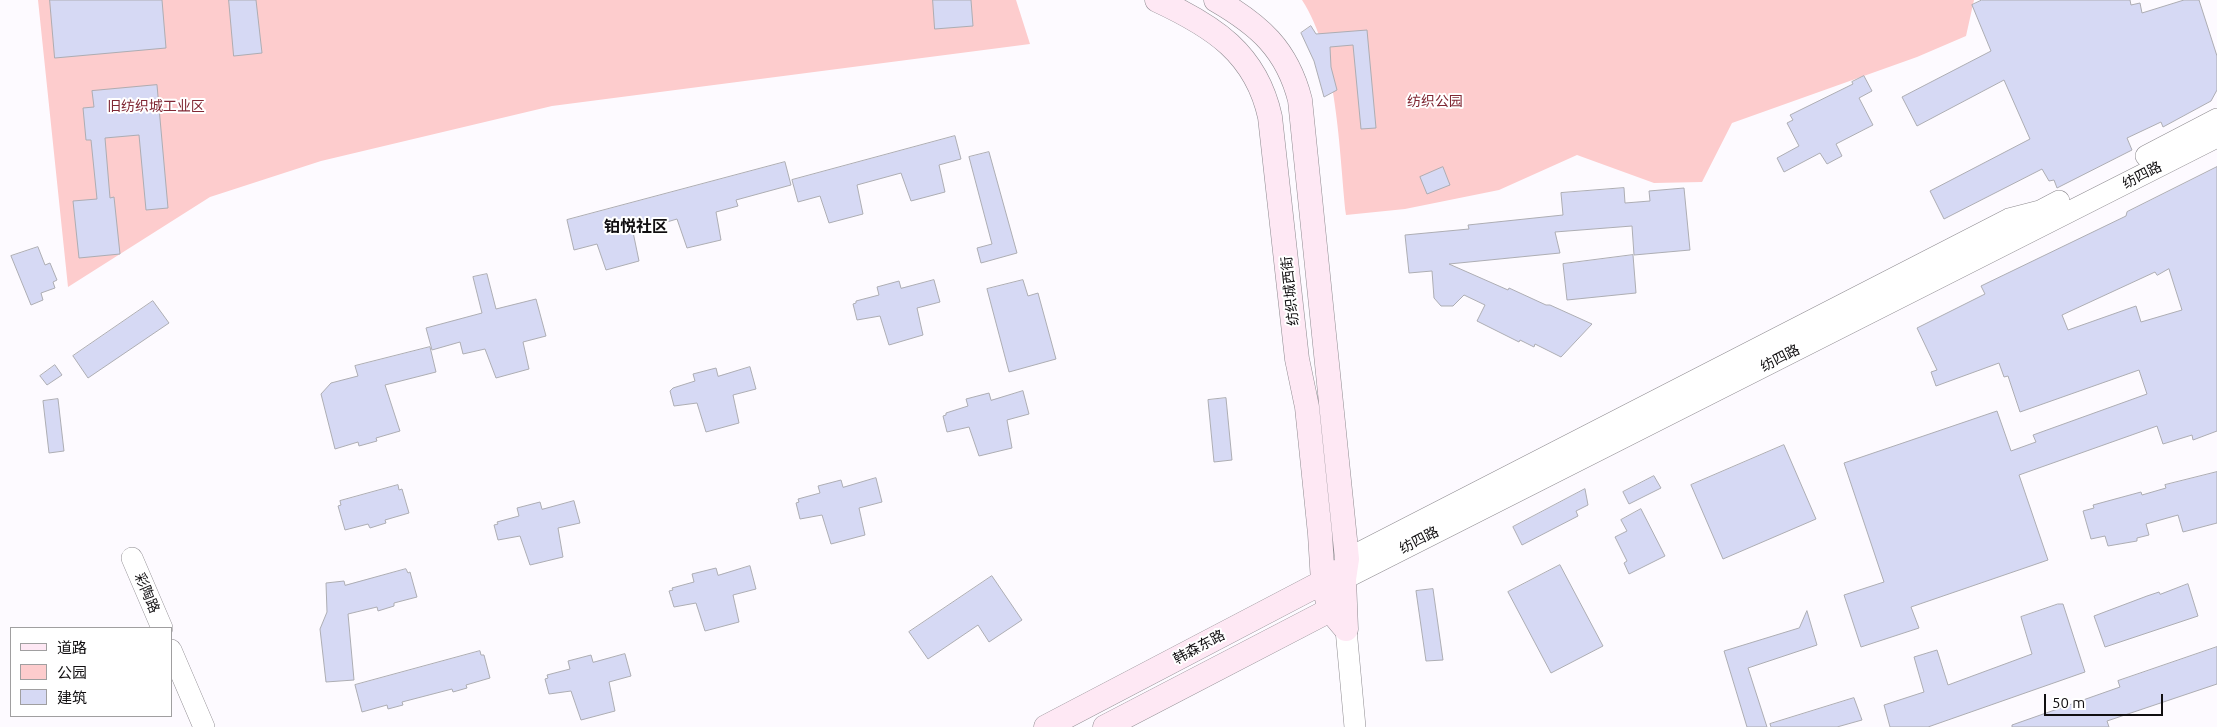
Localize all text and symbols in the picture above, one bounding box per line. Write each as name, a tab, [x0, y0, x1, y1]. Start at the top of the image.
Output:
park label: 纺织公园	[1407, 93, 1463, 109]
park label: 旧纺织城工业区	[107, 98, 205, 114]
street label: 纺四路	[2119, 158, 2165, 192]
district label: 铂悦社区	[604, 217, 668, 237]
street label: 纺织城西街	[1278, 255, 1302, 327]
street label: 纺四路	[1757, 341, 1803, 375]
street label: 纺四路	[1396, 523, 1442, 557]
street label: 彩陶路	[131, 570, 163, 616]
street label: 韩森东路	[1170, 626, 1228, 668]
legend	[10, 627, 172, 717]
text: 道路	[57, 639, 87, 656]
text: 公园	[57, 664, 87, 681]
scale bar	[2047, 684, 2166, 716]
text: 建筑	[57, 689, 87, 706]
text: 50 m	[2052, 694, 2085, 711]

